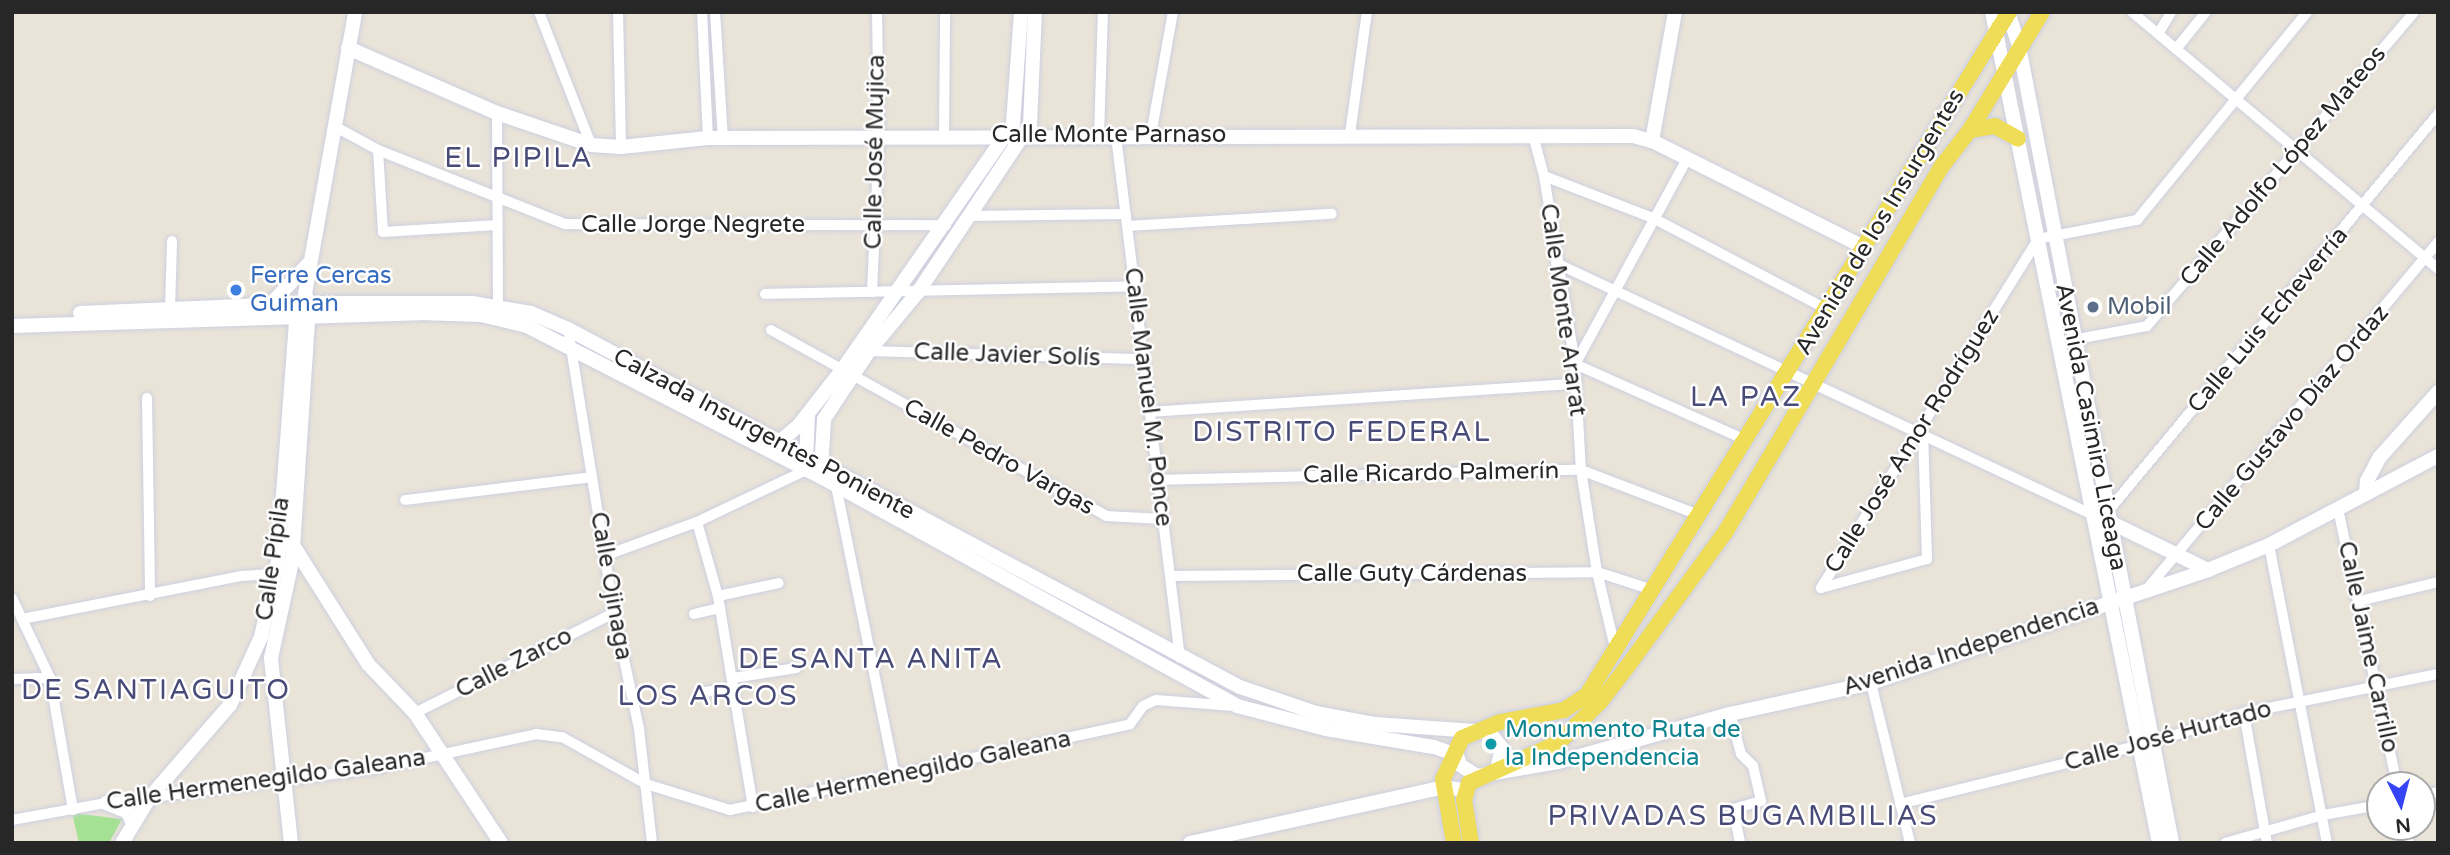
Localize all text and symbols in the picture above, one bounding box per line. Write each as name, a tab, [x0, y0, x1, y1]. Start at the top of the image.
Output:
street label: Calle Adolfo López Mateos	[2174, 40, 2392, 292]
street label: Calle José Mujica	[859, 54, 891, 250]
street label: Avenida de los Insurgentes	[1789, 84, 1971, 360]
street label: Calle Monte Parnaso	[992, 121, 1226, 149]
district label: EL PIPILA	[445, 141, 593, 175]
street label: Calle Monte Ararat	[1534, 202, 1592, 418]
street label: Calle Jorge Negrete	[581, 211, 805, 239]
street label: Calle Luis Echeverría	[2182, 221, 2354, 419]
place label: Ferre Cercas Guiman	[250, 262, 392, 318]
street label: Calle Manuel M. Ponce	[1118, 266, 1178, 528]
street label: Avenida Casimiro Liceaga	[2049, 281, 2133, 573]
marker: Ferre Cercas Guiman	[228, 282, 244, 298]
place label: Mobil	[2107, 293, 2172, 321]
marker: Mobil	[2085, 299, 2101, 315]
street label: Calle Gustavo Díaz Ordaz	[2189, 299, 2395, 537]
street label: Calle José Amor Rodríguez	[1819, 304, 2005, 578]
street label: Calle Javier Solís	[913, 337, 1101, 373]
street label: Calzada Insurgentes Poniente	[608, 342, 920, 526]
district label: LA PAZ	[1691, 380, 1801, 414]
street label: Calle Pedro Vargas	[898, 393, 1100, 521]
district label: DISTRITO FEDERAL	[1194, 415, 1490, 449]
street label: Calle Ricardo Palmerín	[1303, 456, 1559, 490]
street label: Calle Pípila	[250, 495, 296, 623]
street label: Calle Ojinaga	[584, 510, 638, 662]
street label: Calle Jaime Carrillo	[2332, 539, 2404, 755]
street label: Calle Guty Cárdenas	[1297, 560, 1527, 588]
street label: Avenida Independencia	[1839, 592, 2103, 702]
street label: Calle Zarco	[451, 621, 577, 705]
district label: DE SANTA ANITA	[740, 642, 1002, 676]
district label: DE SANTIAGUITO	[23, 673, 289, 707]
district label: LOS ARCOS	[619, 679, 797, 713]
street label: Calle José Hurtado	[2061, 695, 2275, 777]
place label: Monumento Ruta de la Independencia	[1505, 716, 1741, 772]
street label: Calle Hermenegildo Galeana	[752, 724, 1074, 820]
marker: Monumento Ruta de la Independencia	[1483, 736, 1499, 752]
street label: Calle Hermenegildo Galeana	[104, 743, 428, 817]
north arrow	[2366, 771, 2436, 841]
district label: PRIVADAS BUGAMBILIAS	[1550, 799, 1936, 833]
text: N	[2394, 813, 2412, 837]

